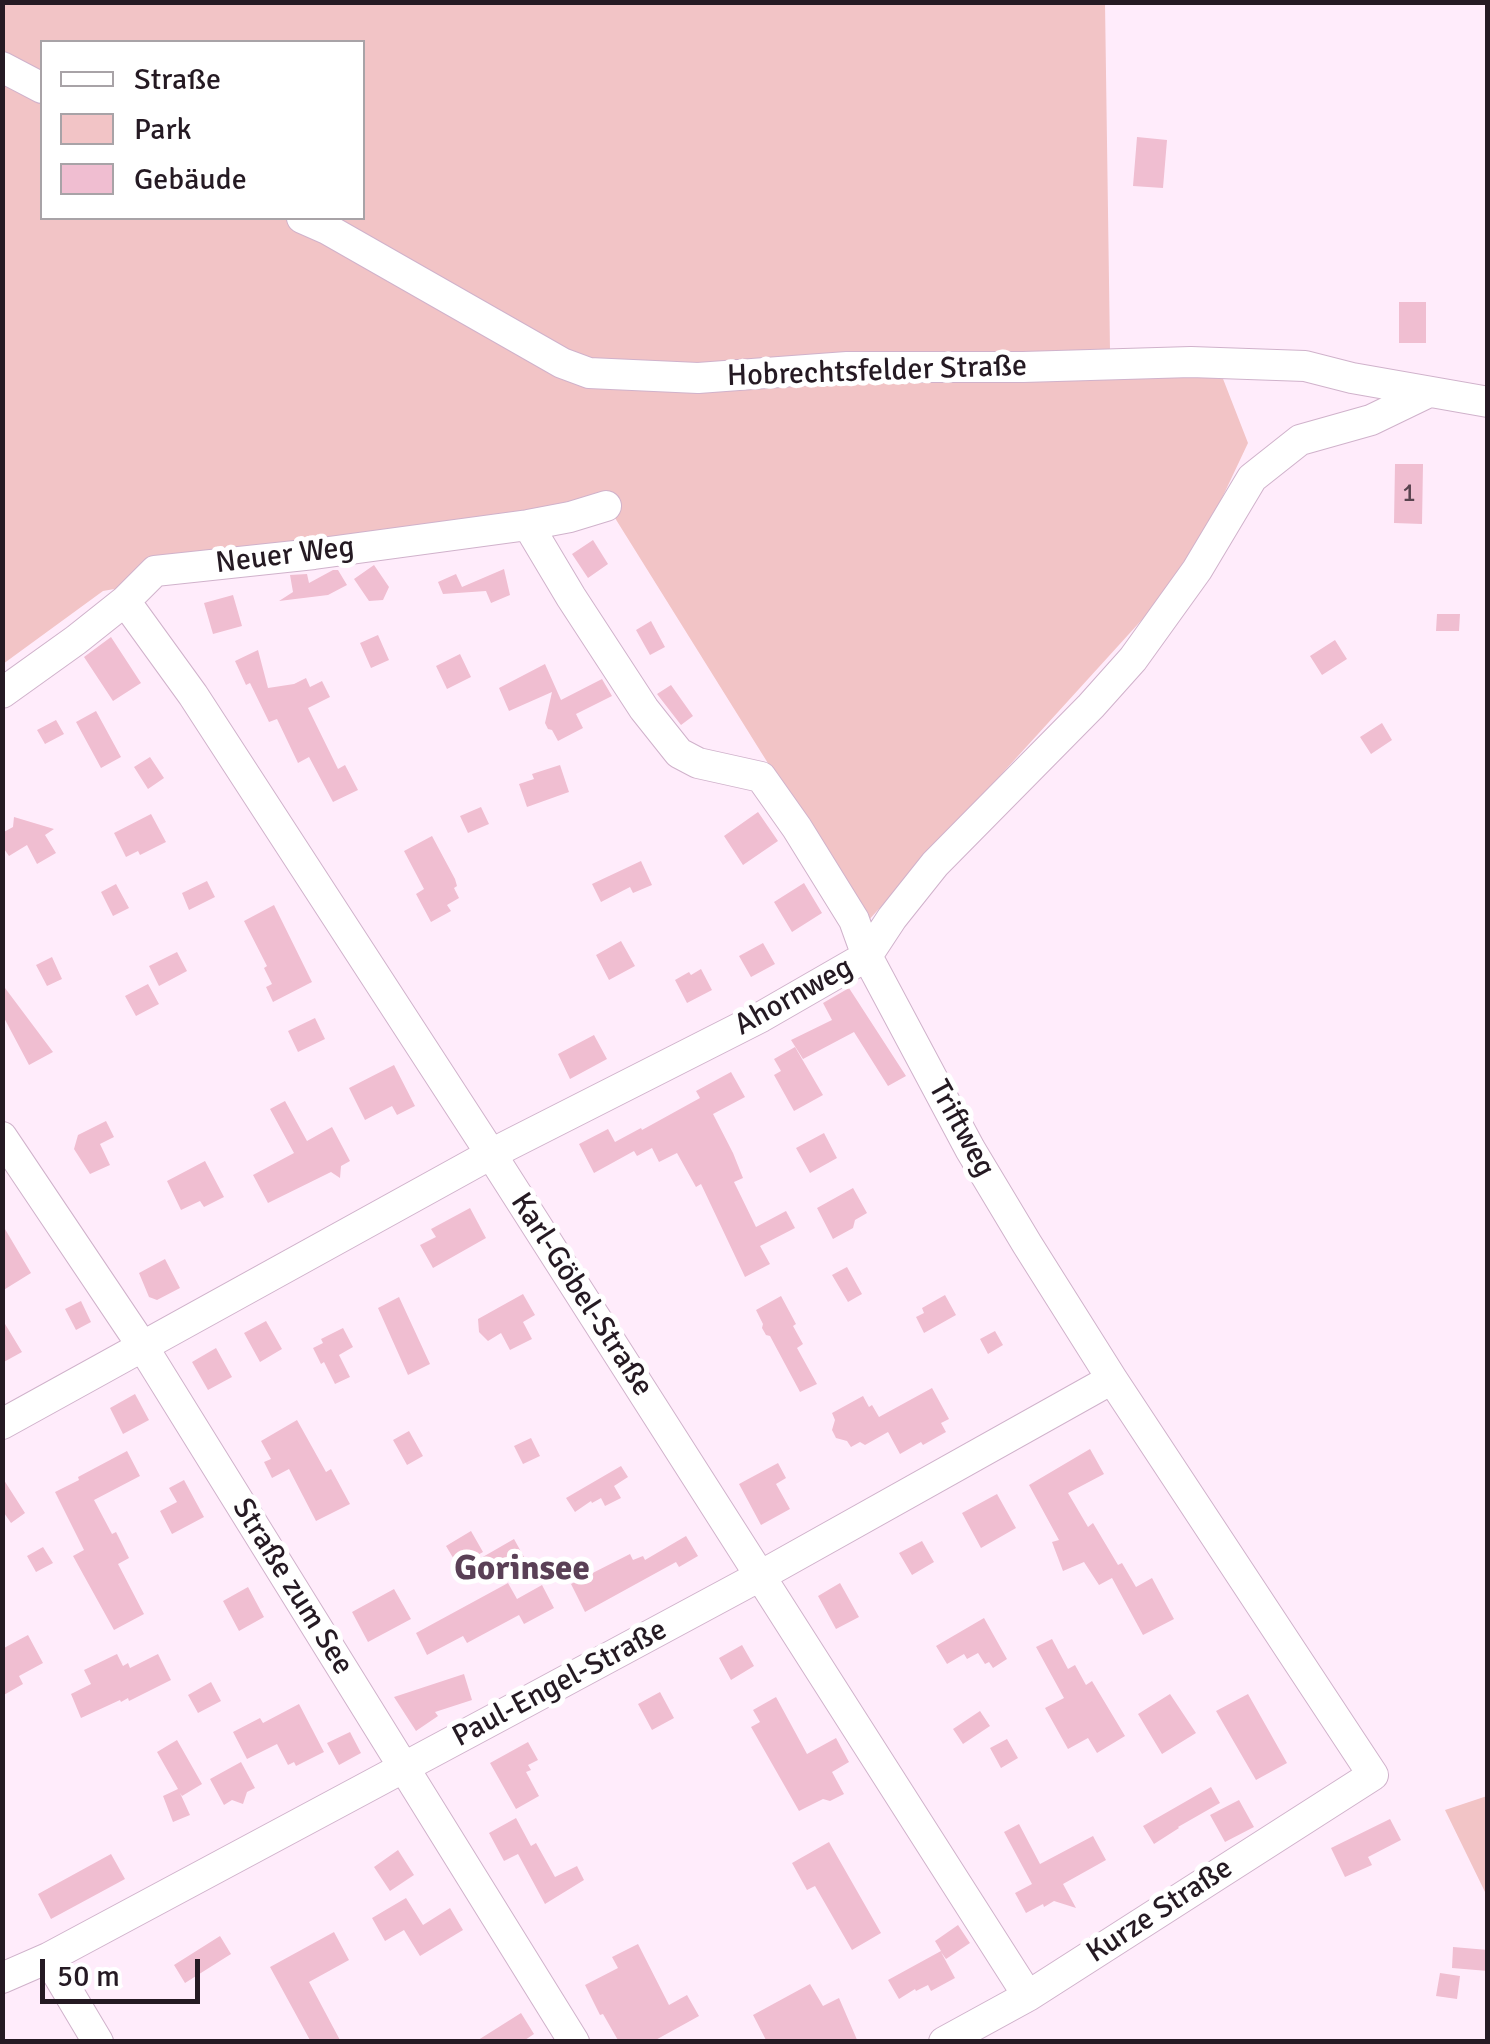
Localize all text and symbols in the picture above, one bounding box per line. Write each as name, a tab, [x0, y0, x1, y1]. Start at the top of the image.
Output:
legend	[40, 40, 365, 220]
text: Straße	[134, 61, 221, 98]
text: Park	[134, 111, 192, 148]
text: Gebäude	[134, 161, 247, 198]
street label: Hobrechtsfelder Straße	[726, 349, 1028, 395]
house number: 1	[1402, 479, 1416, 509]
street label: Neuer Weg	[214, 530, 356, 582]
street label: Ahornweg	[729, 950, 859, 1044]
street label: Triftweg	[920, 1074, 1002, 1184]
street label: Karl-Göbel-Straße	[502, 1187, 660, 1403]
street label: Straße zum See	[224, 1492, 360, 1682]
district label: Gorinsee	[454, 1549, 590, 1591]
street label: Paul-Engel-Straße	[447, 1612, 673, 1756]
street label: Kurze Straße	[1080, 1851, 1240, 1971]
scale bar	[45, 1939, 205, 2001]
text: 50 m	[57, 1958, 120, 1995]

